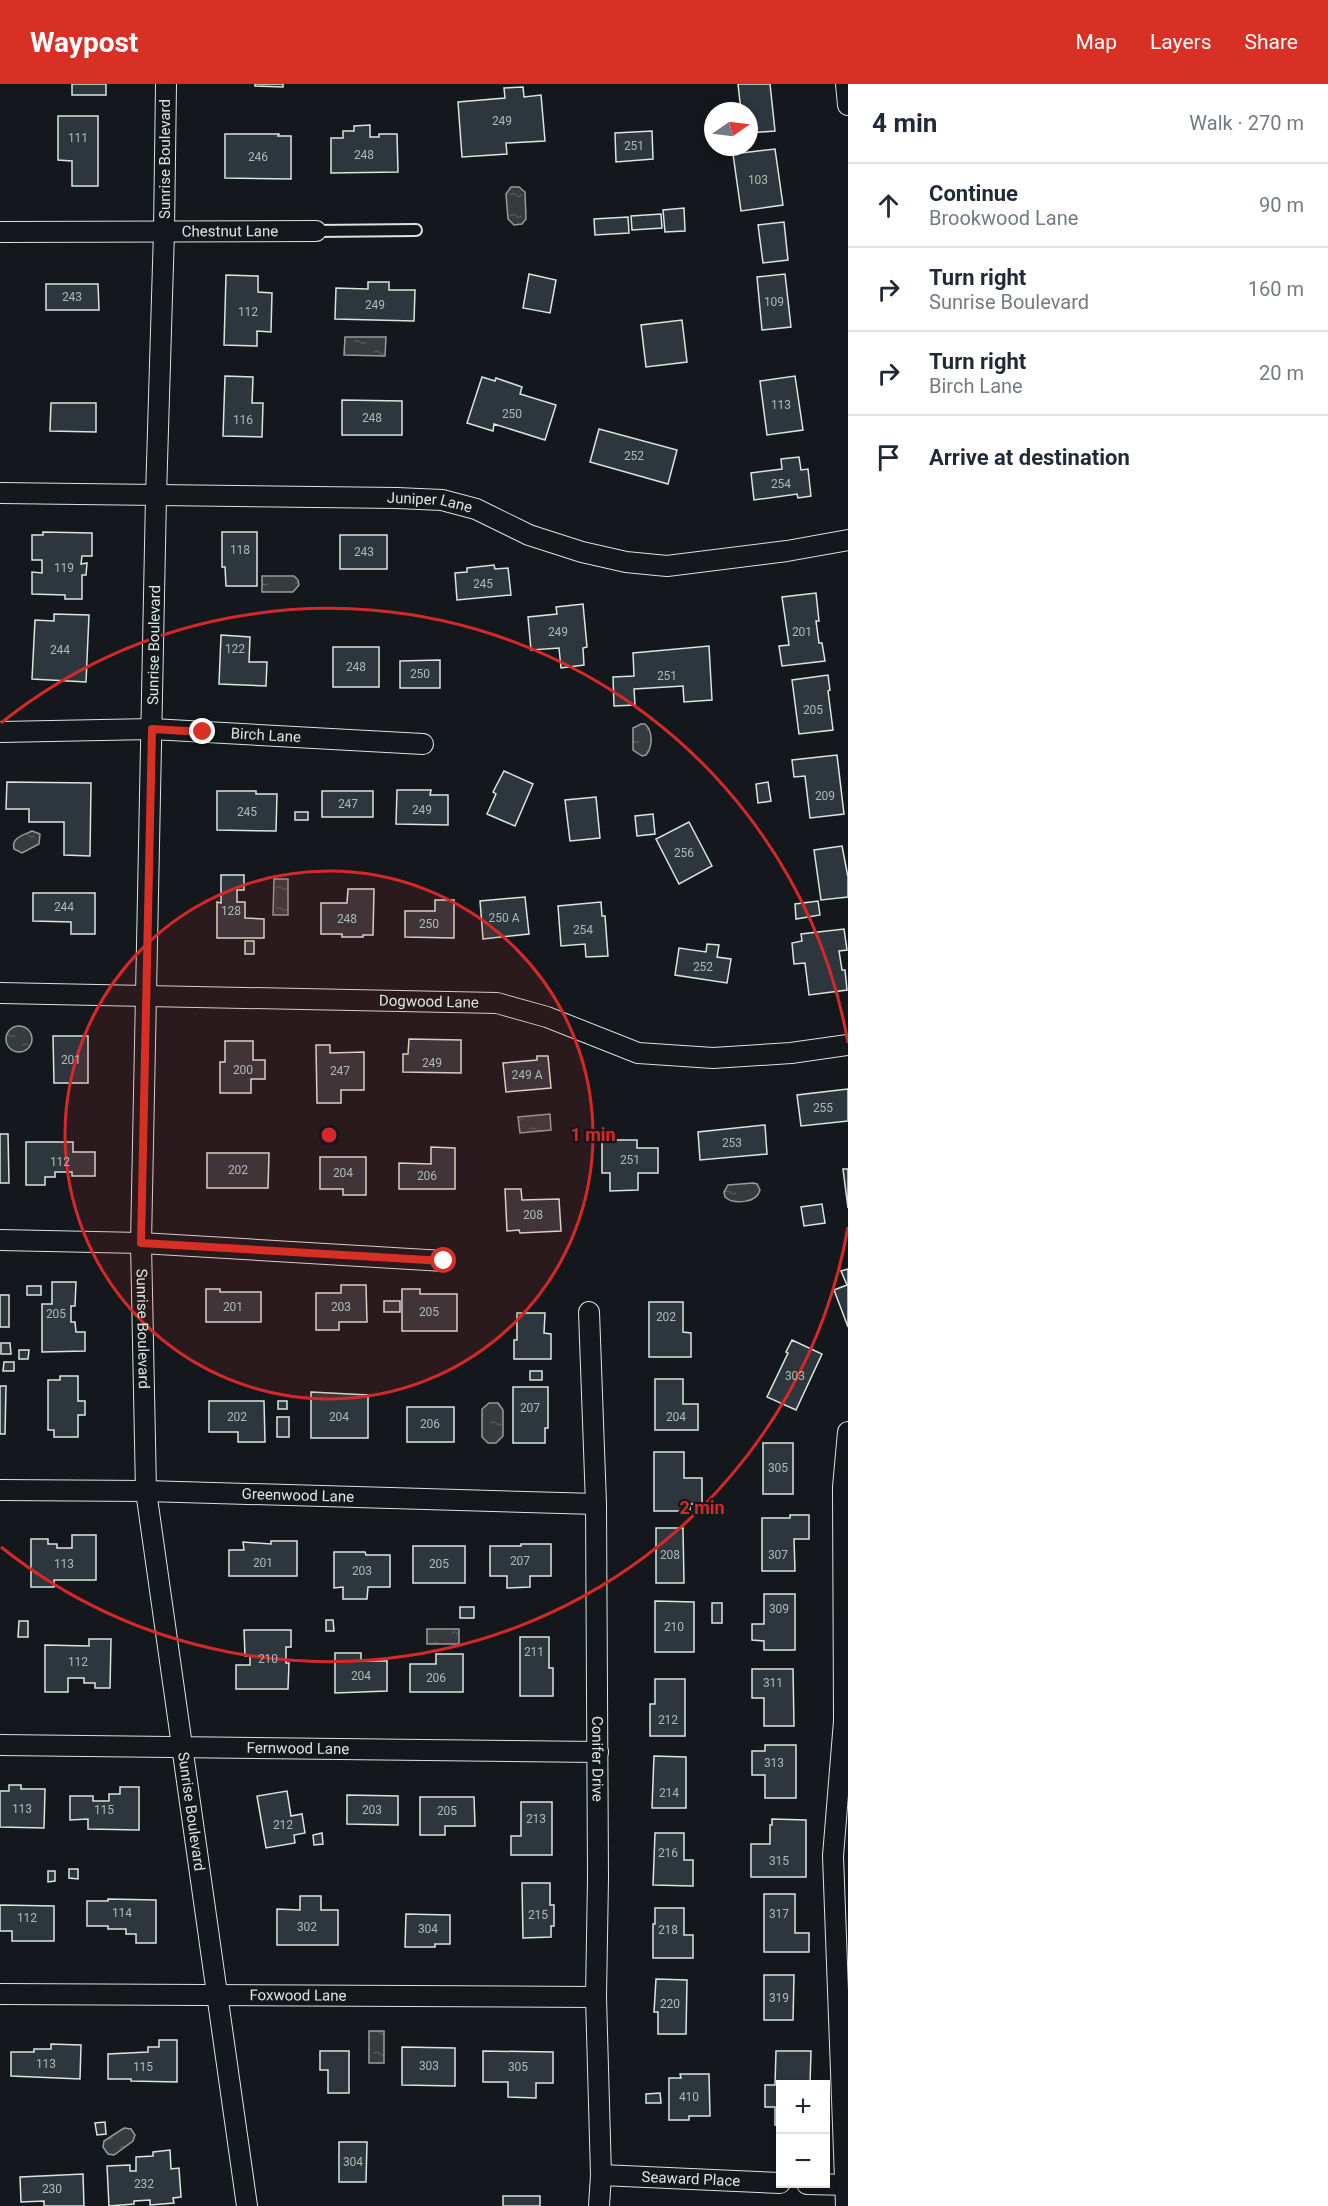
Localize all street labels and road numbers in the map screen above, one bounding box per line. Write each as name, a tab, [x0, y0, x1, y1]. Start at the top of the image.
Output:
street label: Sunrise Boulevard	[156, 99, 174, 219]
street label: Chestnut Lane	[182, 222, 278, 240]
street label: Juniper Lane	[387, 489, 474, 517]
street label: Sunrise Boulevard	[144, 585, 164, 705]
street label: Birch Lane	[230, 724, 301, 746]
street label: Dogwood Lane	[379, 992, 479, 1012]
street label: Sunrise Boulevard	[133, 1268, 153, 1389]
street label: Greenwood Lane	[241, 1485, 354, 1506]
street label: Conifer Drive	[588, 1716, 607, 1802]
street label: Fernwood Lane	[247, 1739, 349, 1758]
street label: Sunrise Boulevard	[174, 1751, 209, 1872]
street label: Foxwood Lane	[249, 1986, 347, 2005]
street label: Seaward Place	[641, 2168, 741, 2190]

